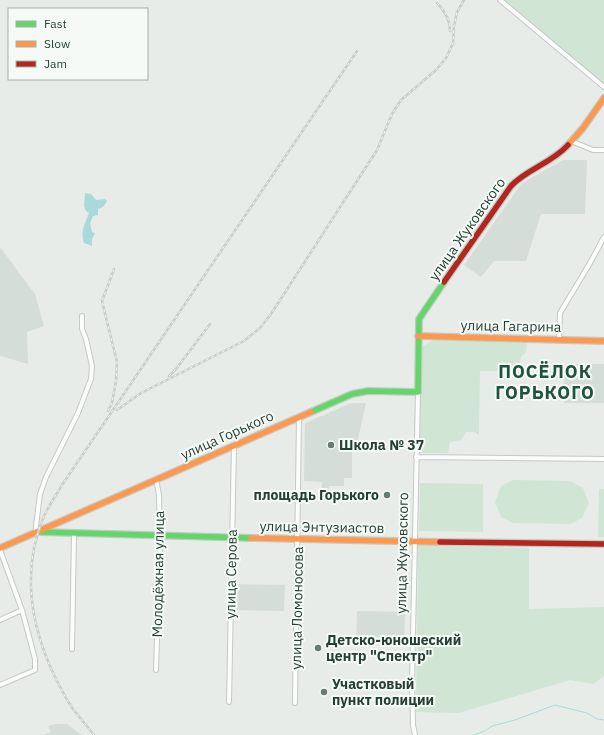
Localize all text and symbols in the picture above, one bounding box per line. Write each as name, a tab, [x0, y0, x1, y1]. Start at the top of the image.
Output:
legend	[8, 8, 148, 80]
text: Fast	[44, 16, 67, 31]
text: Slow	[44, 36, 70, 51]
text: Jam	[44, 56, 67, 71]
street label: улица Жуковского	[425, 174, 509, 284]
street label: улица Гагарина	[460, 316, 562, 336]
district label: ПОСЁЛОК ГОРЬКОГО	[495, 360, 595, 404]
street label: улица Горького	[178, 406, 276, 464]
place label: Школа № 37	[339, 436, 424, 454]
marker: Школа № 37	[326, 440, 336, 450]
place label: площадь Горького	[254, 486, 379, 504]
marker: площадь Горького	[382, 490, 392, 500]
street label: улица Жуковского	[392, 492, 412, 614]
street label: Молодёжная улица	[148, 510, 168, 638]
street label: улица Энтузиастов	[259, 517, 385, 537]
street label: улица Серова	[221, 529, 241, 619]
street label: улица Ломоносова	[287, 546, 307, 670]
place label: Детско-юношеский центр "Спектр"	[326, 631, 461, 665]
marker: Детско-юношеский центр "Спектр"	[313, 643, 323, 653]
place label: Участковый пункт полиции	[332, 675, 434, 709]
marker: Участковый пункт полиции	[319, 687, 329, 697]

